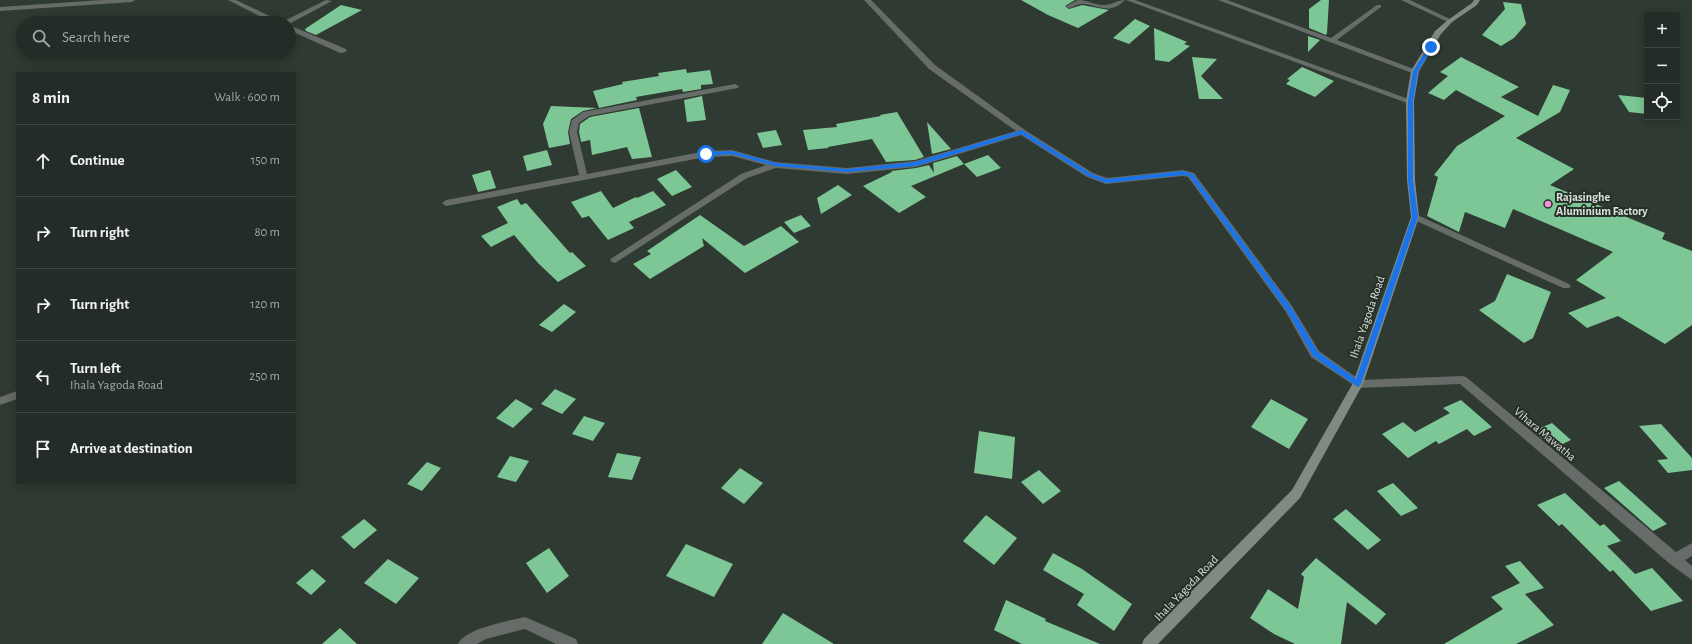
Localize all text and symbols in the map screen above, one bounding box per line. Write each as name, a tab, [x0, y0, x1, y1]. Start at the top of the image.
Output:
map controls	[1644, 12, 1680, 120]
button: +	[1644, 12, 1680, 48]
search box	[16, 16, 296, 60]
icon: search	[30, 27, 52, 49]
text: Search here	[62, 30, 130, 45]
route end	[1422, 38, 1440, 56]
button: −	[1644, 48, 1680, 84]
button: locate	[1644, 84, 1680, 120]
text: 8 min	[32, 89, 70, 106]
text: Walk · 600 m	[214, 91, 280, 104]
route start	[697, 145, 715, 163]
icon: ahead	[32, 150, 54, 172]
text: Continue	[70, 153, 125, 168]
text: 150 m	[251, 154, 280, 167]
place label: Rajasinghe Aluminium Factory	[1556, 191, 1648, 218]
marker: Rajasinghe Aluminium Factory	[1543, 199, 1553, 209]
icon: right	[32, 222, 54, 244]
text: Turn right	[70, 225, 129, 240]
text: 80 m	[254, 226, 280, 239]
street label: Ihala Yagoda Road	[1347, 274, 1387, 360]
icon: right	[32, 294, 54, 316]
text: Turn right	[70, 297, 129, 312]
text: 120 m	[250, 298, 280, 311]
text: Turn left	[70, 361, 121, 376]
icon: left	[32, 366, 54, 388]
text: 250 m	[249, 370, 280, 383]
text: Ihala Yagoda Road	[70, 379, 163, 392]
street label: Vihara Mawatha	[1512, 405, 1578, 463]
icon: arrive	[32, 438, 54, 460]
text: Arrive at destination	[70, 441, 193, 456]
street label: Ihala Yagoda Road	[1152, 553, 1220, 623]

